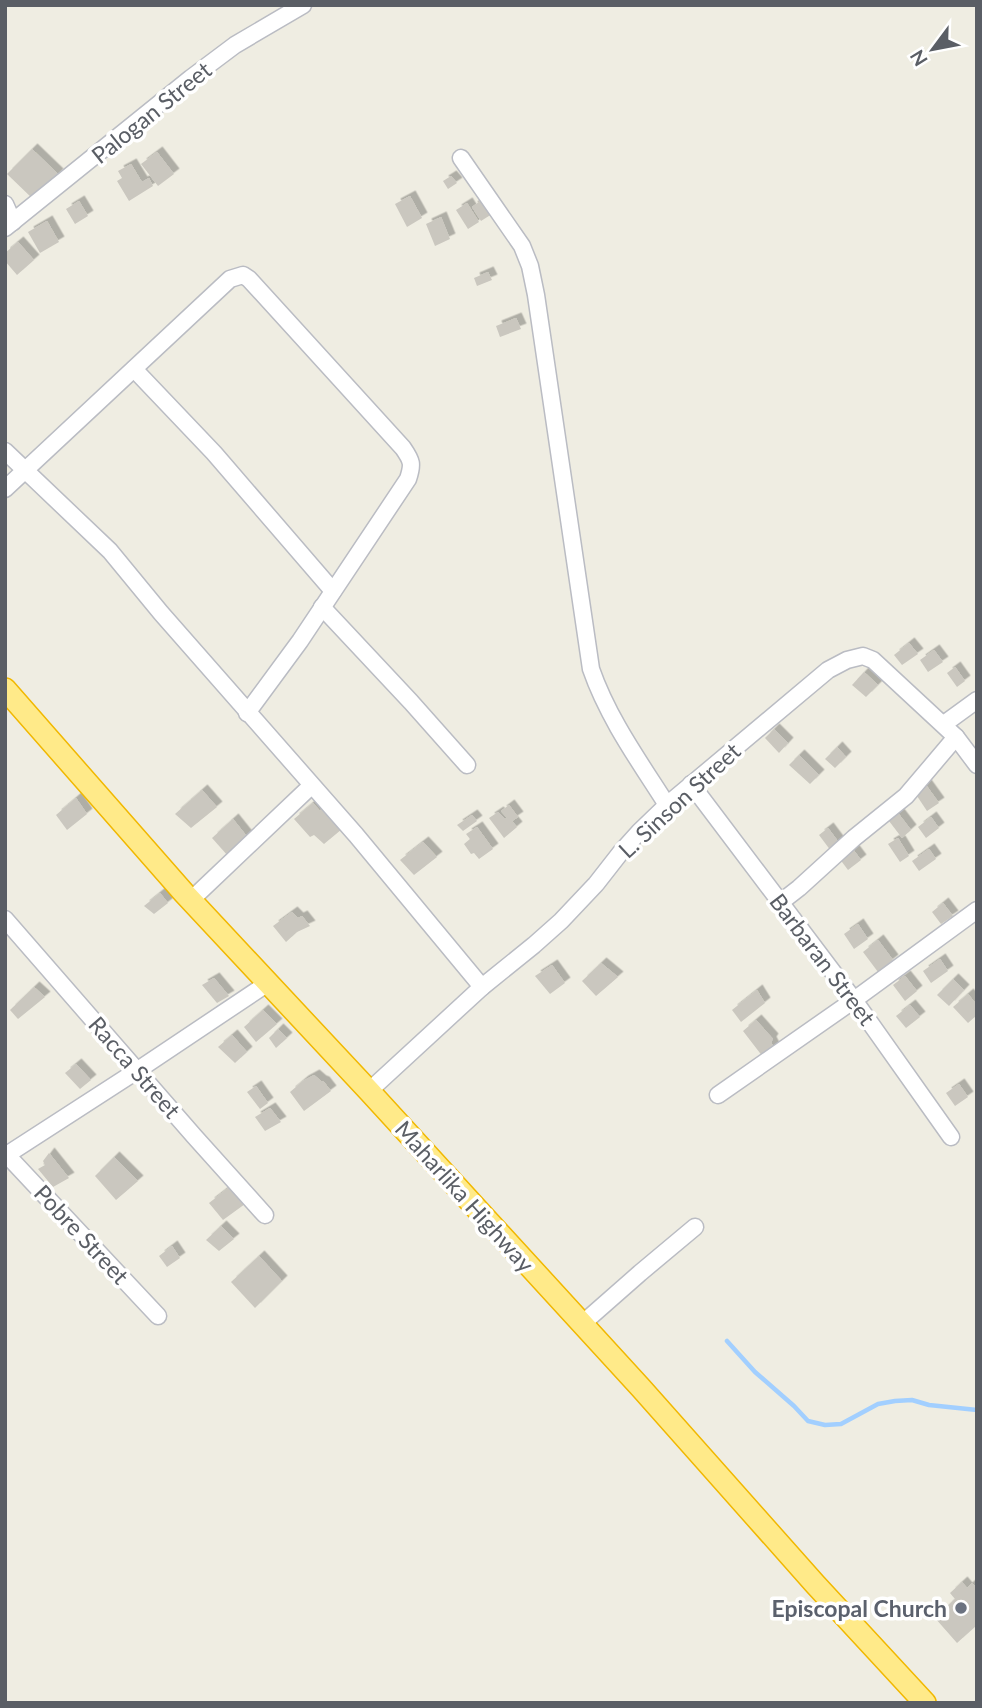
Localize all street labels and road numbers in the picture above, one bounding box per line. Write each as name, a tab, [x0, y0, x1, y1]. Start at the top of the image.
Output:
street label: Palogan Street	[85, 55, 217, 169]
street label: L. Sinson Street	[612, 736, 746, 863]
street label: Barbaran Street	[764, 888, 882, 1031]
street label: Racca Street	[83, 1011, 187, 1124]
street label: Maharlika Highway	[390, 1115, 540, 1277]
street label: Pobre Street	[29, 1179, 136, 1290]

